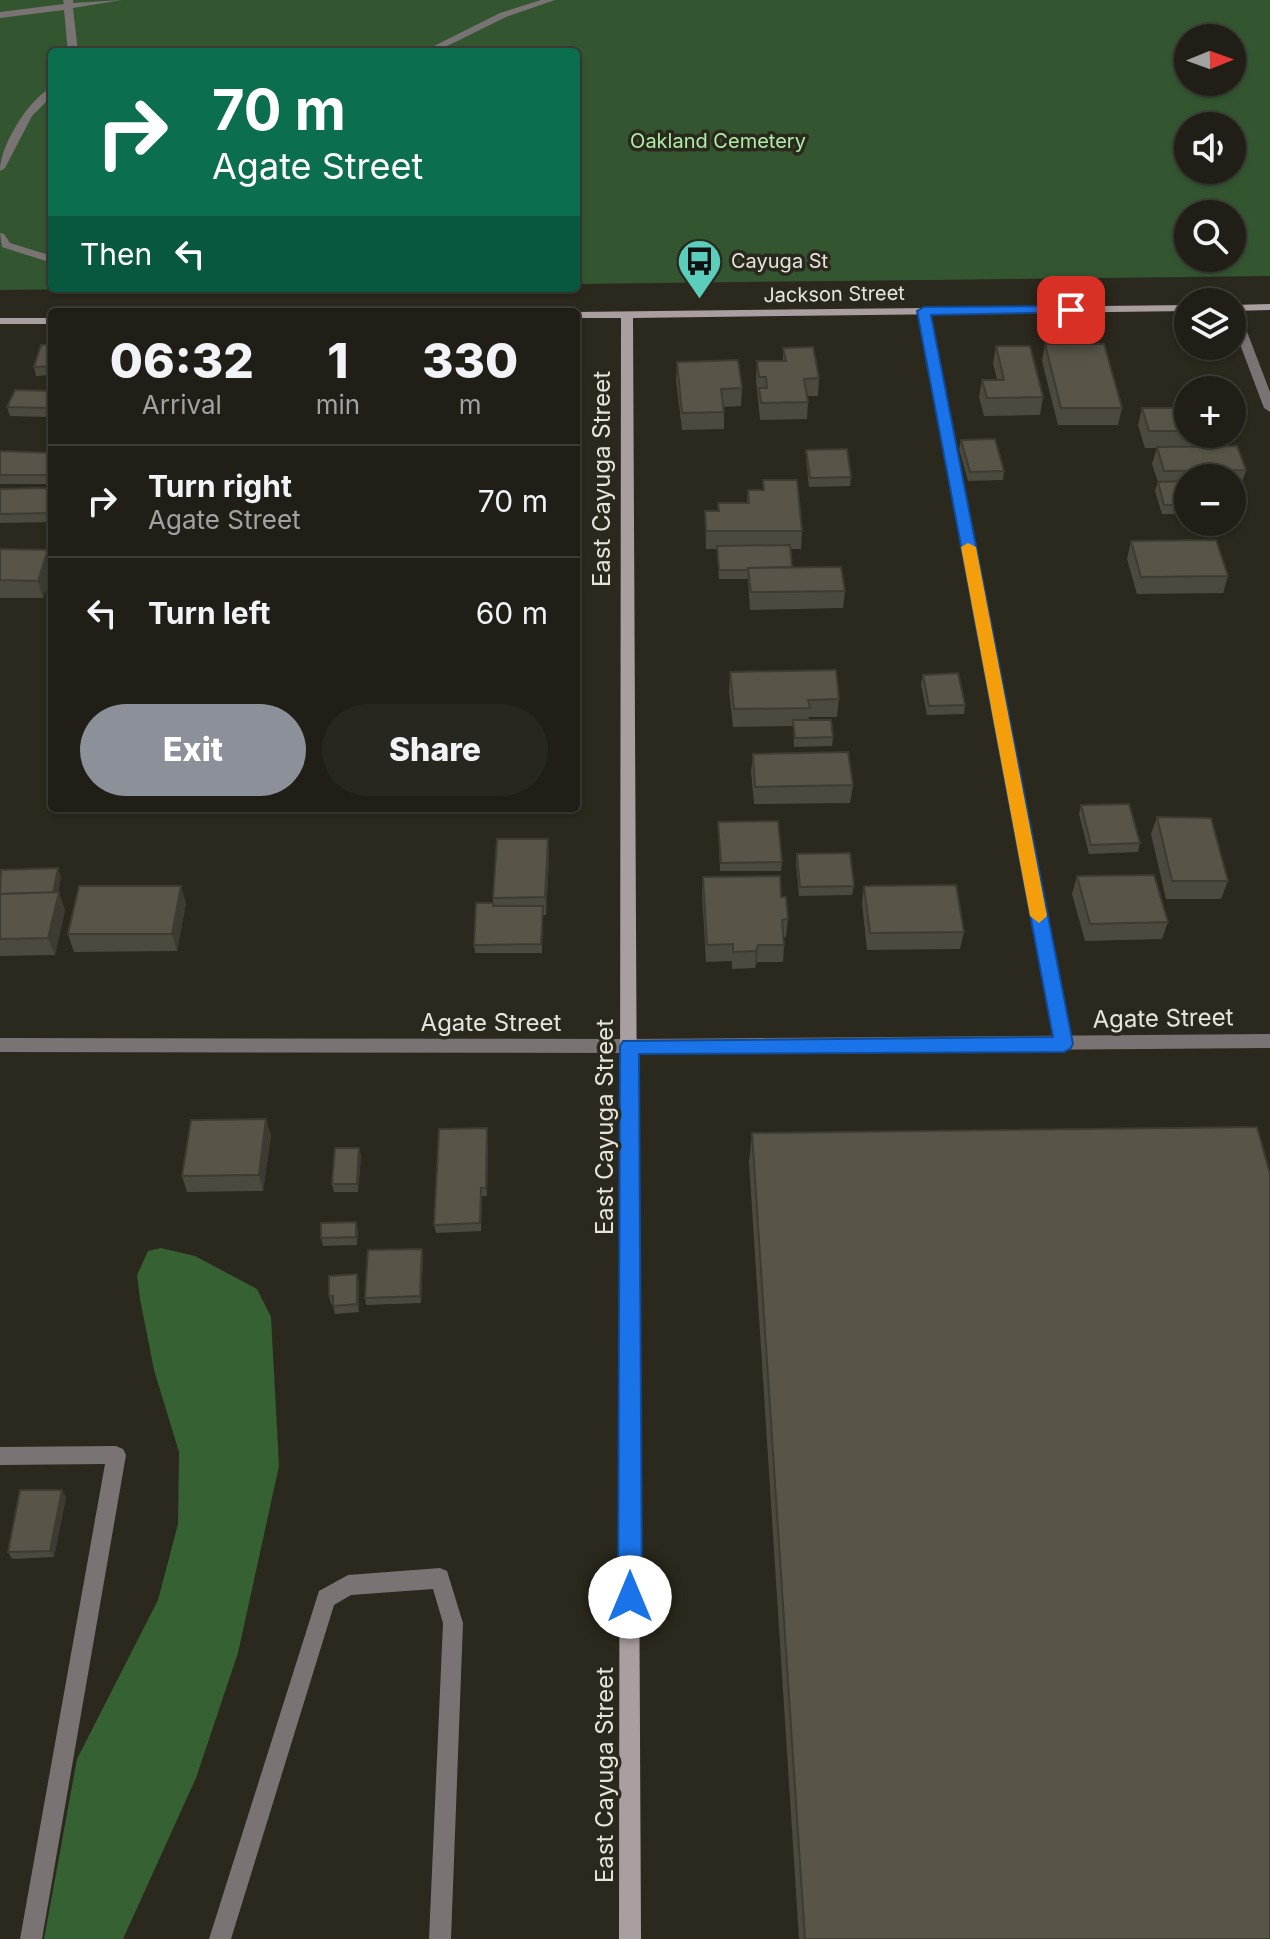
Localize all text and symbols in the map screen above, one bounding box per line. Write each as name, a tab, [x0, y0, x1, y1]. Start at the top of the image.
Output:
north arrow	[1174, 24, 1246, 96]
map controls	[1174, 24, 1246, 536]
text: 70 m	[212, 76, 346, 144]
icon: right	[80, 80, 184, 184]
button: sound	[1174, 112, 1246, 184]
park label: Oakland Cemetery	[630, 129, 806, 153]
text: Agate Street	[212, 144, 423, 188]
button: search	[1174, 200, 1246, 272]
icon: left	[168, 232, 212, 276]
text: Then	[80, 236, 152, 272]
bus stop icon: Cayuga St	[676, 237, 724, 300]
place label: Cayuga St	[731, 249, 829, 273]
pin	[1037, 276, 1105, 344]
street label: Jackson Street	[763, 281, 905, 307]
icon: arrive	[1049, 288, 1093, 332]
button: layers	[1174, 288, 1246, 360]
text: 06:32	[110, 331, 254, 390]
text: 1	[327, 331, 348, 390]
text: 330	[422, 331, 518, 390]
street label: East Cayuga Street	[587, 371, 616, 587]
button: +	[1174, 376, 1246, 448]
text: Arrival	[142, 389, 222, 420]
text: min	[316, 389, 360, 420]
text: m	[459, 389, 481, 420]
button: −	[1174, 464, 1246, 536]
text: Turn right	[148, 468, 292, 504]
icon: right	[80, 479, 124, 523]
text: 70 m	[478, 483, 548, 519]
text: Agate Street	[148, 504, 301, 535]
icon: left	[80, 591, 124, 635]
text: Turn left	[148, 595, 270, 631]
text: 60 m	[476, 595, 548, 631]
button: Exit	[80, 704, 306, 796]
button: Share	[322, 704, 548, 796]
street label: Agate Street	[1092, 1002, 1234, 1034]
street label: Agate Street	[421, 1008, 562, 1037]
street label: East Cayuga Street	[590, 1019, 619, 1235]
position arrow	[588, 1555, 672, 1639]
street label: East Cayuga Street	[590, 1667, 619, 1883]

